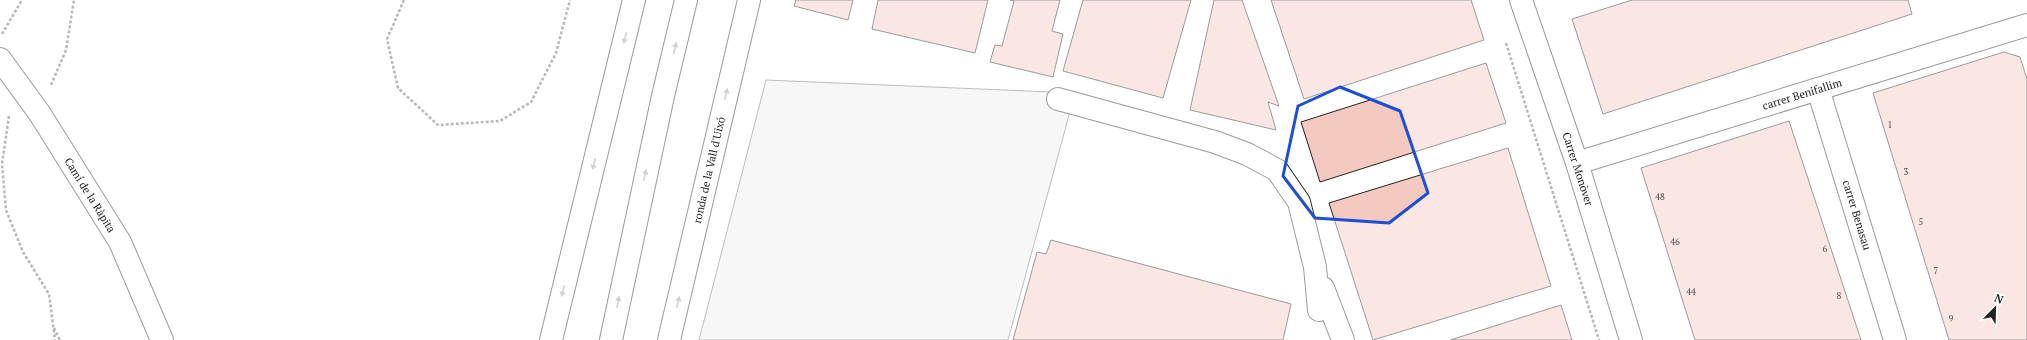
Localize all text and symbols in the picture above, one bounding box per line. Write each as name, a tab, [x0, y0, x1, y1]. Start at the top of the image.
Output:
one-way arrow	[622, 32, 628, 44]
one-way arrow	[672, 42, 678, 54]
street label: carrer Benifallim	[1761, 75, 1844, 113]
one-way arrow	[724, 87, 730, 100]
street label: ronda de la Vall d'Uixó	[690, 115, 728, 225]
house number: 1	[1888, 119, 1892, 131]
street label: Carrer Monòver	[1559, 130, 1597, 208]
street label: Camí de la Ràpita	[61, 155, 119, 235]
one-way arrow	[591, 158, 597, 170]
house number: 3	[1904, 166, 1909, 178]
one-way arrow	[643, 168, 649, 181]
street label: carrer Benasau	[1840, 178, 1875, 252]
house number: 48	[1655, 191, 1665, 203]
house number: 5	[1919, 216, 1924, 228]
house number: 46	[1670, 236, 1680, 248]
house number: 6	[1823, 243, 1828, 255]
house number: 7	[1934, 265, 1939, 277]
one-way arrow	[560, 284, 566, 297]
house number: 44	[1686, 286, 1696, 298]
north arrow	[1975, 288, 2015, 328]
house number: 8	[1837, 290, 1842, 302]
text: N	[1992, 291, 2006, 307]
one-way arrow	[616, 296, 622, 308]
one-way arrow	[675, 296, 681, 308]
house number: 9	[1949, 313, 1954, 325]

